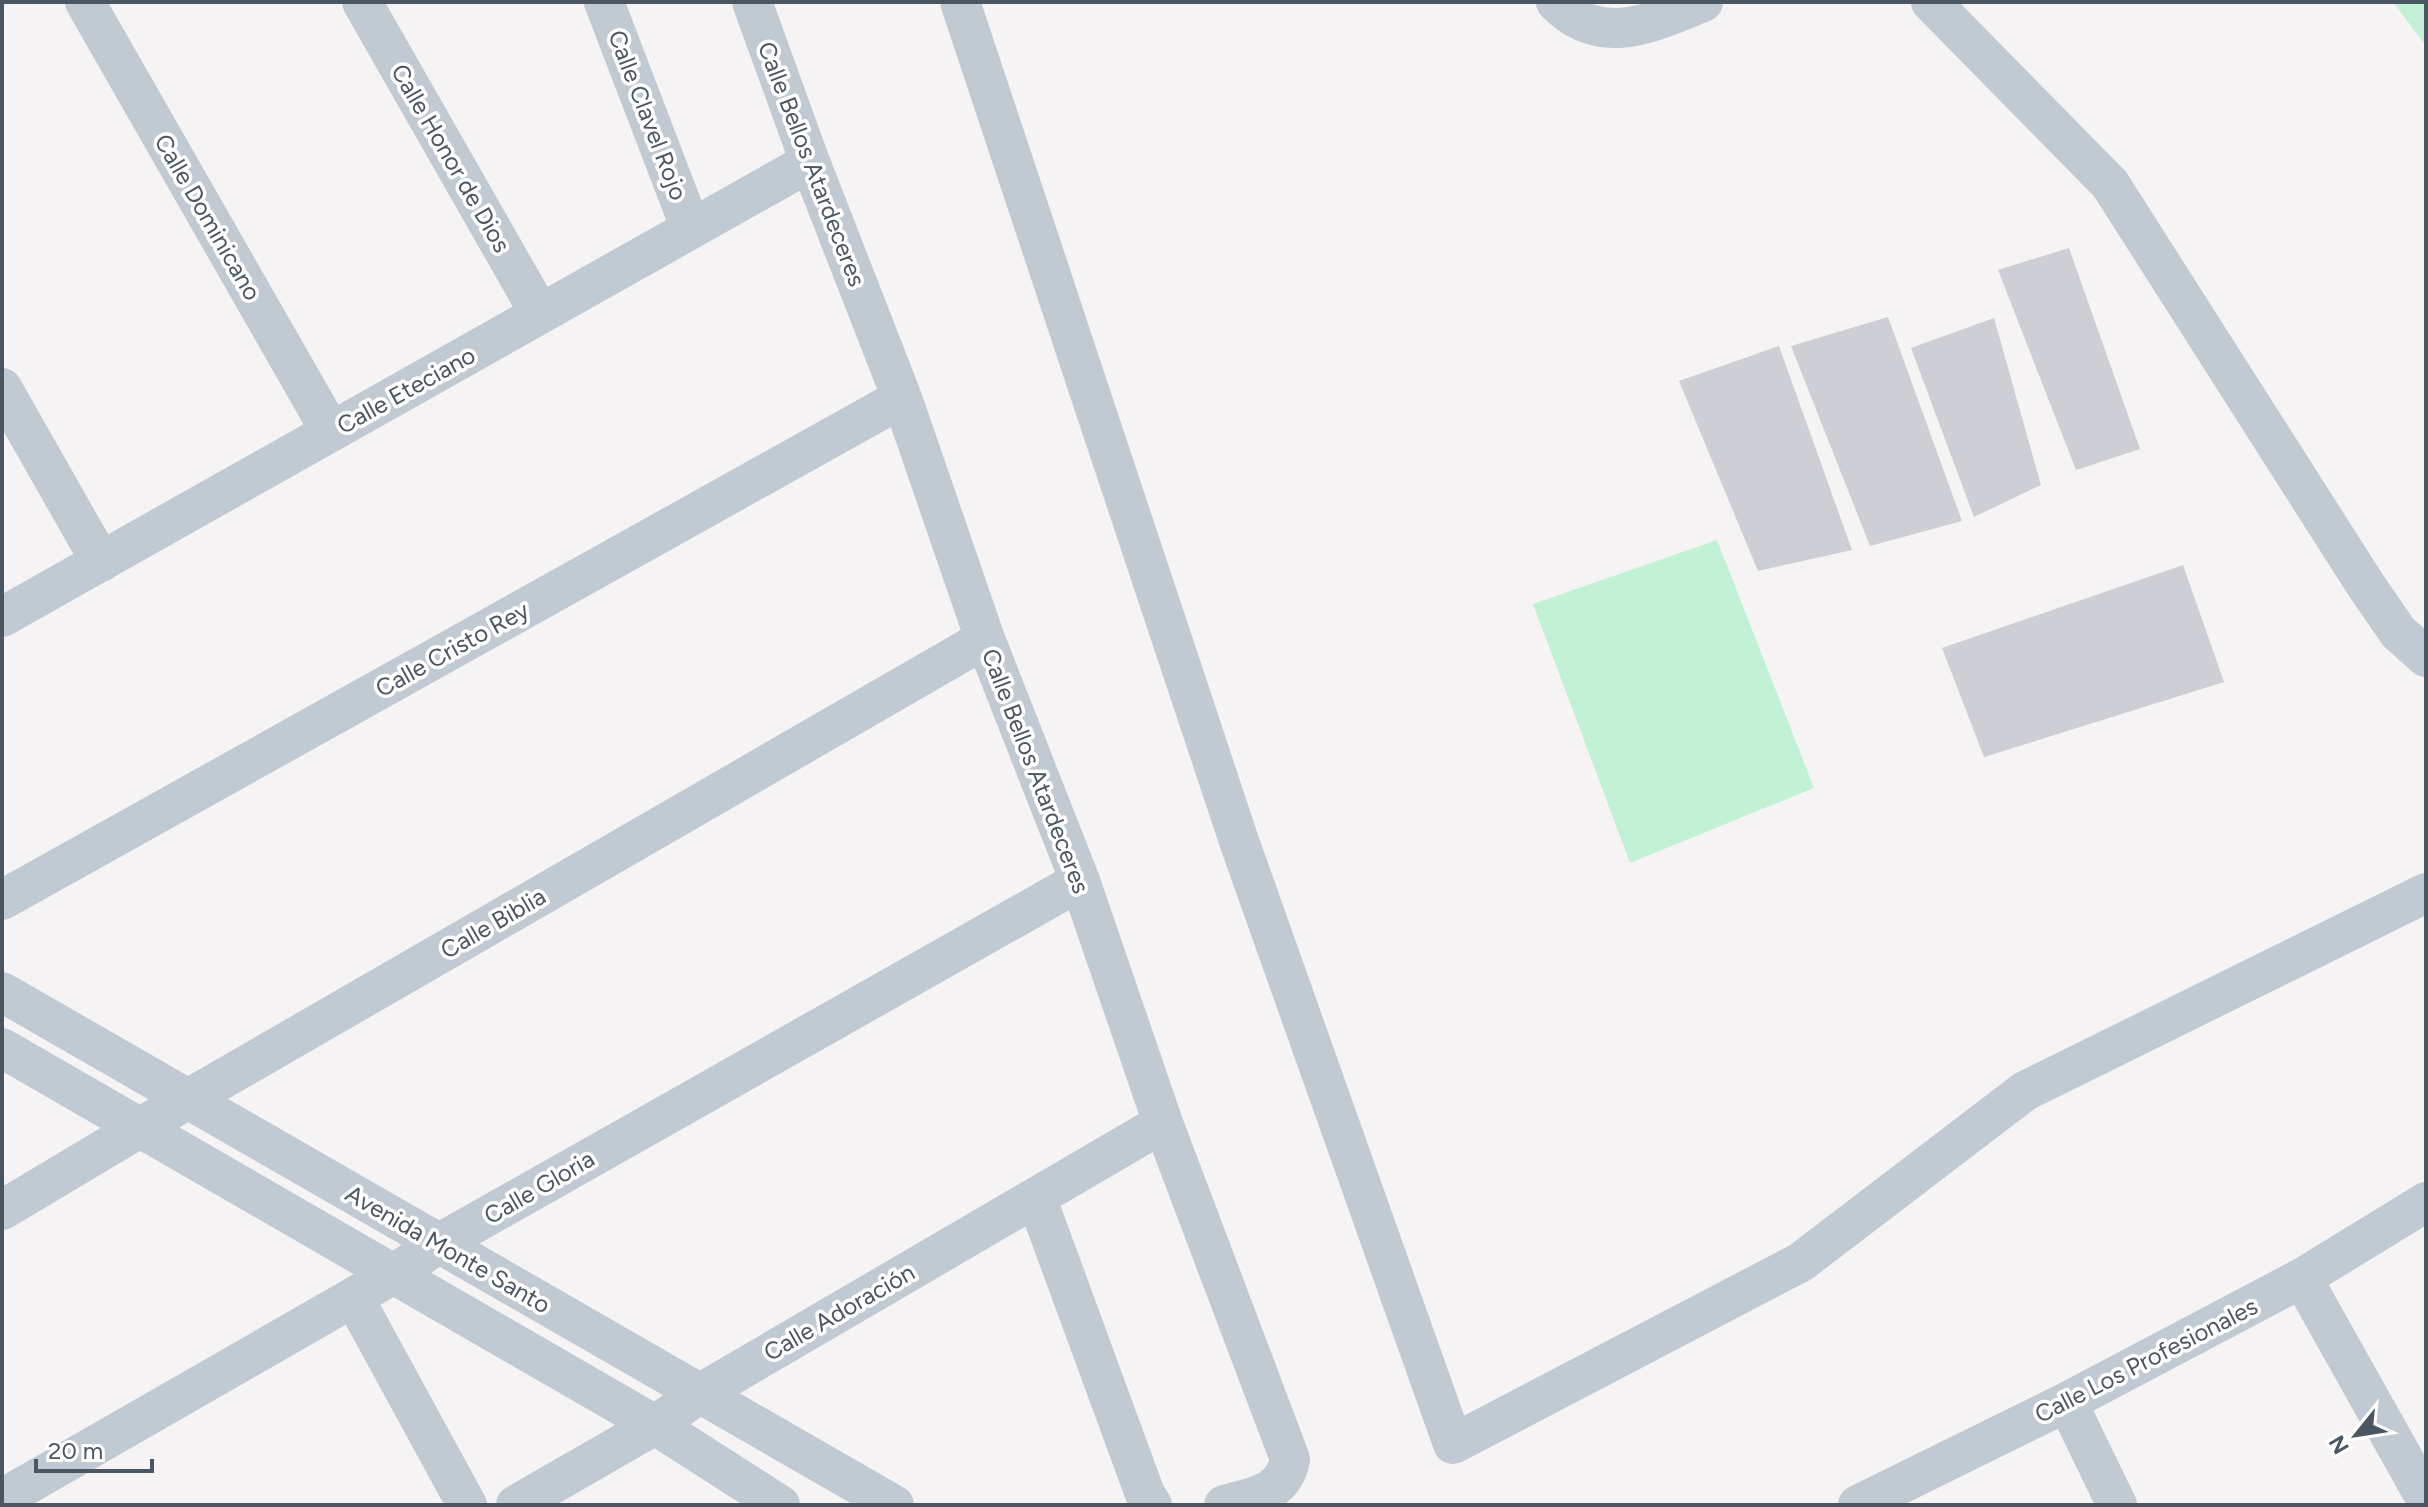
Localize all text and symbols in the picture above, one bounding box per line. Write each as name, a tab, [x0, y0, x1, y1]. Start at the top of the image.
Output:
street label: Calle Clavel Rojo	[602, 26, 694, 204]
street label: Calle Bellos Atardeceres	[752, 38, 872, 290]
street label: Calle Honor de Dios	[385, 59, 517, 257]
street label: Calle Dominicano	[149, 129, 267, 305]
street label: Calle Eteciano	[332, 340, 480, 440]
street label: Calle Cristo Rey	[370, 595, 534, 703]
street label: Calle Bellos Atardeceres	[976, 645, 1096, 897]
street label: Calle Biblia	[435, 881, 551, 965]
street label: Calle Gloria	[479, 1144, 599, 1230]
street label: Avenida Monte Santo	[341, 1179, 555, 1319]
street label: Calle Adoración	[758, 1257, 920, 1367]
street label: Calle Los Profesionales	[2030, 1291, 2262, 1429]
north arrow	[2316, 1395, 2396, 1475]
scale bar	[36, 1423, 152, 1473]
text: N	[2323, 1431, 2355, 1459]
text: 20 m	[48, 1436, 103, 1465]

